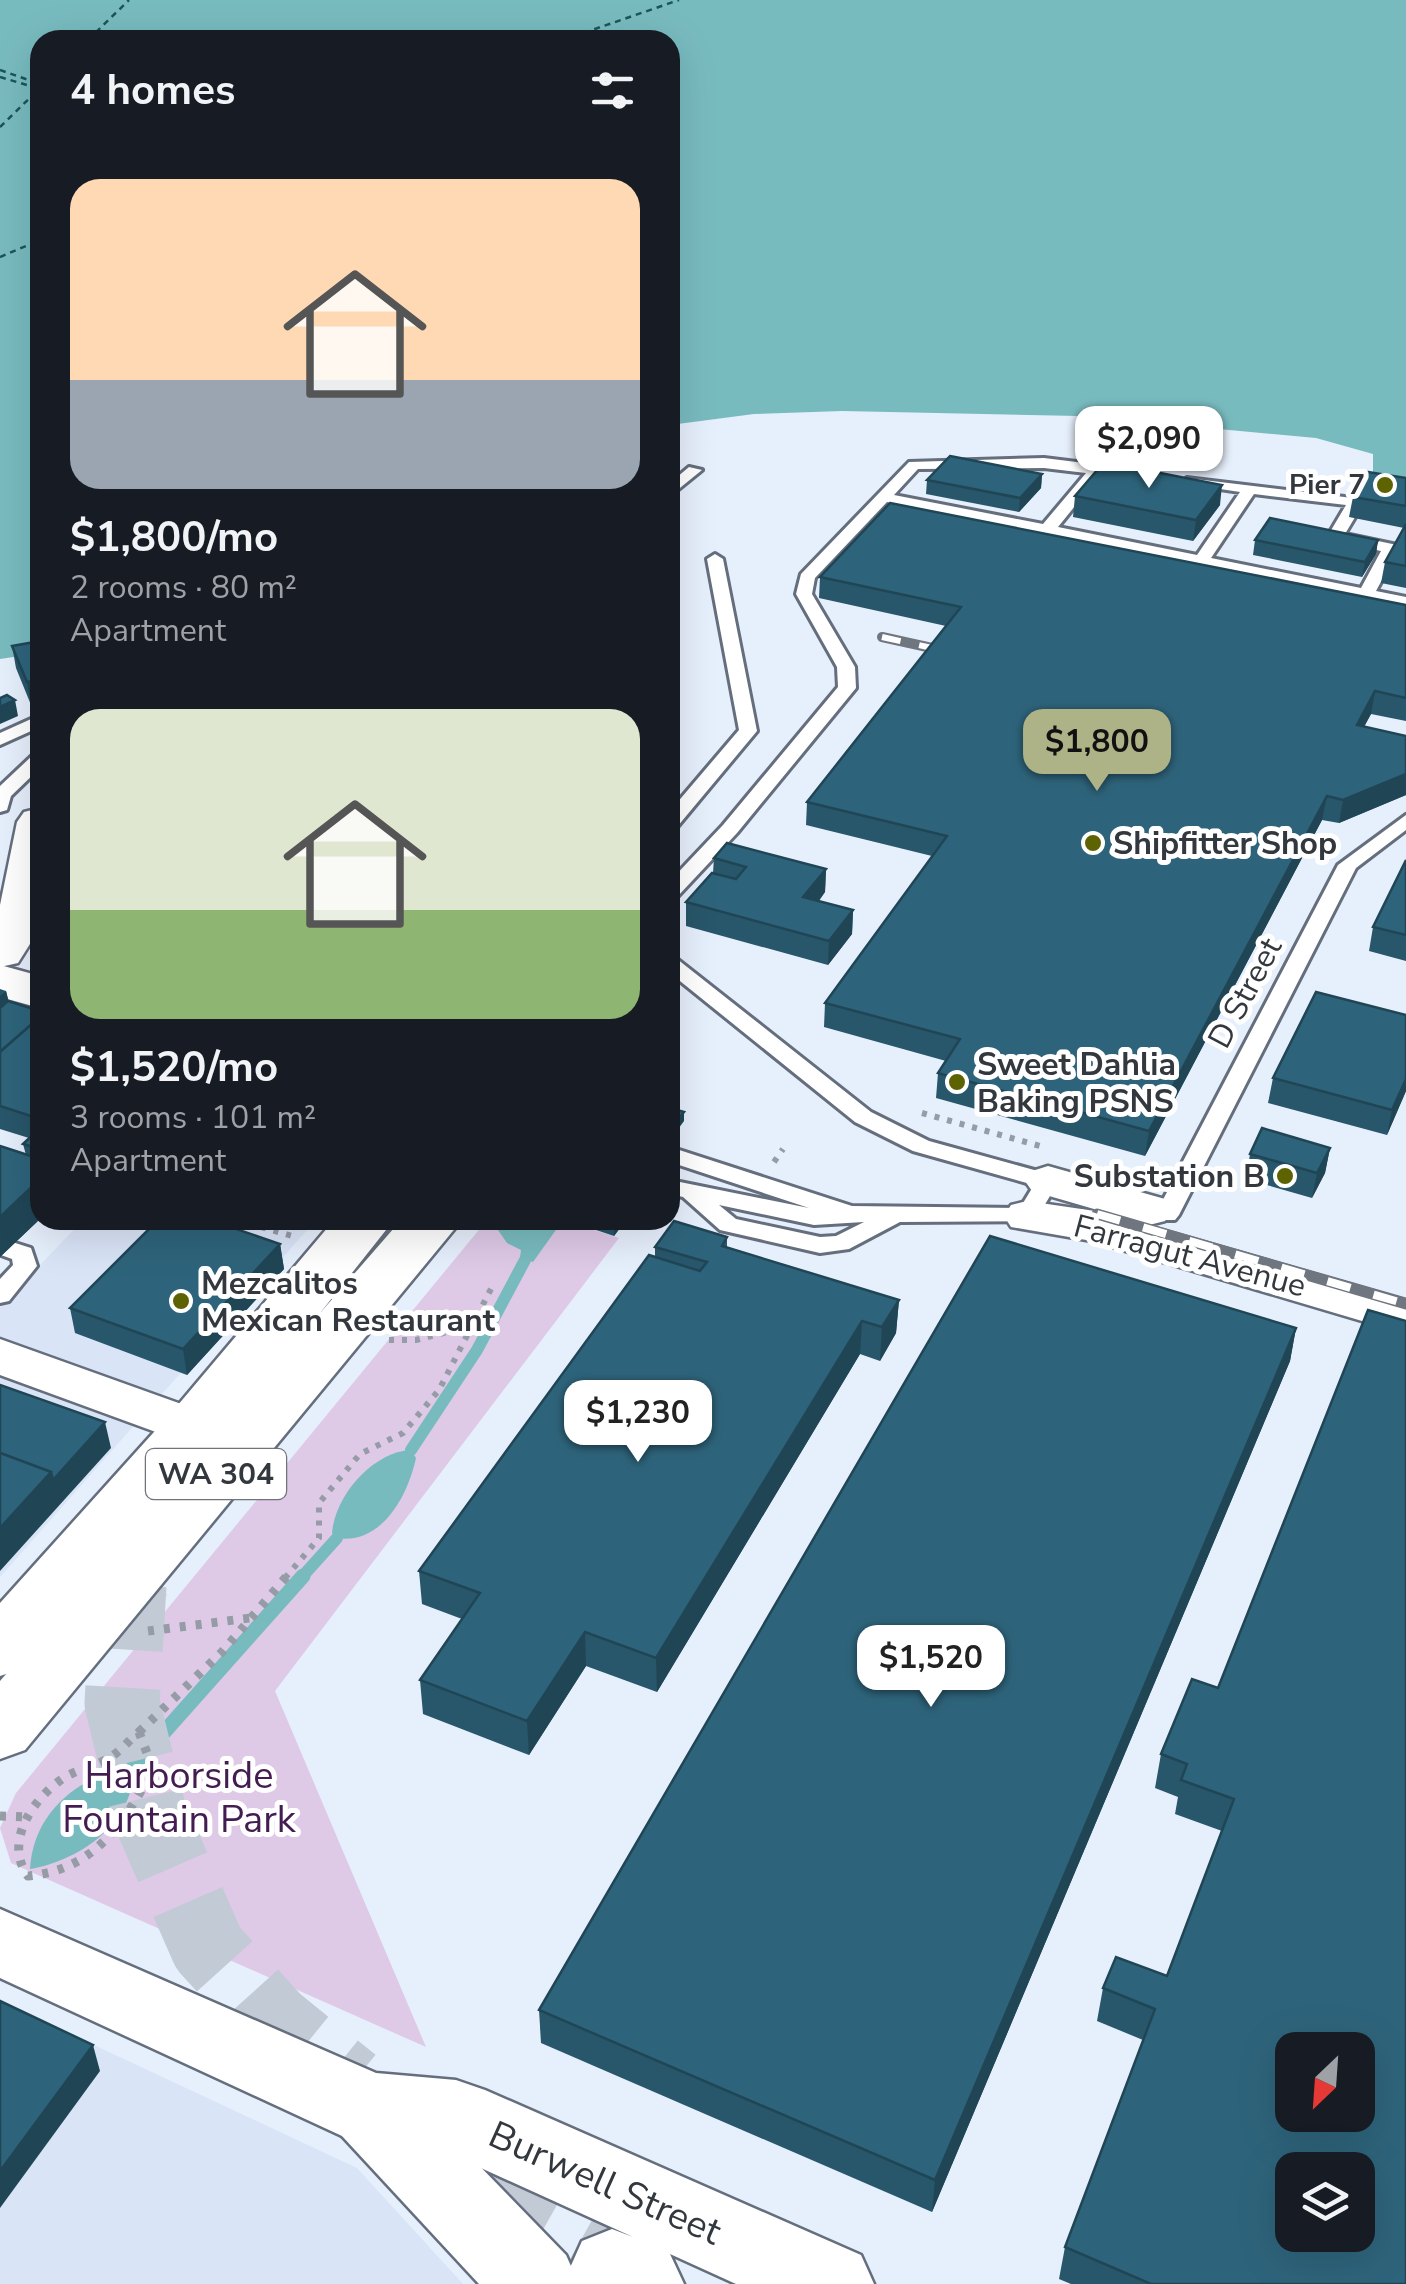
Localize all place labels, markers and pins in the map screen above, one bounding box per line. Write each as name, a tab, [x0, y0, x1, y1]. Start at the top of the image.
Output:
pin: $2,090	[1068, 406, 1230, 491]
place label: Pier 7	[1289, 466, 1365, 504]
marker: Pier 7	[1374, 474, 1396, 496]
pin: $1,800	[1016, 709, 1178, 794]
place label: Shipfitter Shop	[1113, 822, 1337, 865]
marker: Shipfitter Shop	[1082, 832, 1104, 854]
place label: Sweet Dahlia Baking PSNS	[977, 1043, 1176, 1123]
marker: Sweet Dahlia Baking PSNS	[946, 1071, 968, 1093]
place label: Substation B	[1074, 1155, 1265, 1198]
marker: Substation B	[1274, 1165, 1296, 1187]
place label: Mezcalitos Mexican Restaurant	[201, 1262, 496, 1342]
marker: Mezcalitos Mexican Restaurant	[170, 1290, 192, 1312]
pin: $1,230	[557, 1380, 719, 1465]
pin: $1,520	[850, 1625, 1012, 1710]

